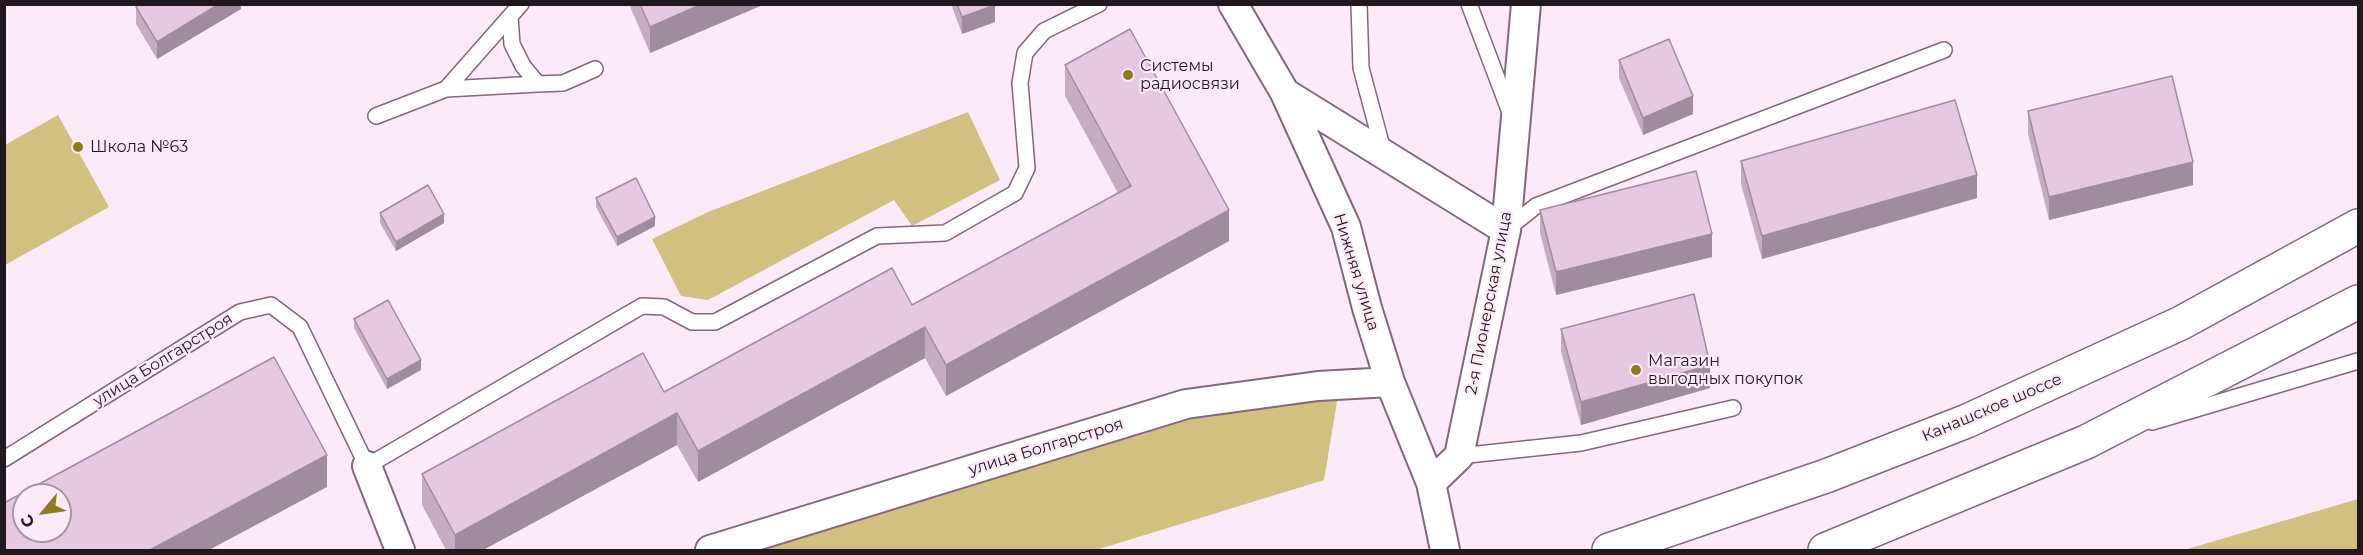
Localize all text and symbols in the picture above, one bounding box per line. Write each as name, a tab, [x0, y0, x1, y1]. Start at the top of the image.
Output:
place label: Системы радиосвязи	[1140, 56, 1240, 94]
marker: Системы радиосвязи	[1121, 68, 1135, 82]
place label: Школа №63	[90, 137, 188, 157]
marker: Школа №63	[71, 140, 85, 154]
street label: 2-я Пионерская улица	[1462, 210, 1516, 396]
street label: Нижняя улица	[1329, 211, 1383, 333]
street label: улица Болгарстроя	[90, 309, 236, 411]
place label: Магазин выгодных покупок	[1648, 351, 1803, 389]
marker: Магазин выгодных покупок	[1629, 363, 1643, 377]
street label: Канашское шоссе	[1919, 370, 2065, 446]
street label: улица Болгарстроя	[966, 414, 1126, 480]
north arrow	[12, 483, 72, 543]
text: С	[16, 511, 39, 531]

